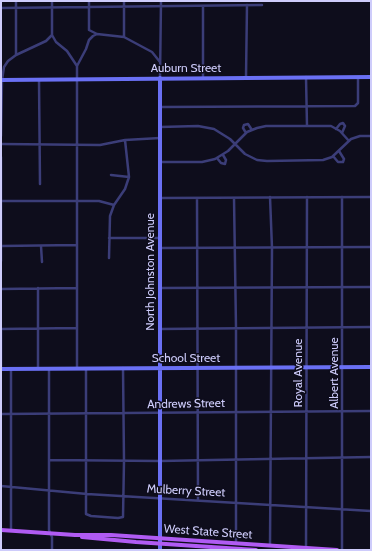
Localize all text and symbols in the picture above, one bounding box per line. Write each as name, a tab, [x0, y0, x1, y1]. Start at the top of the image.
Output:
street label: Auburn Street	[151, 61, 221, 75]
street label: North Johnston Avenue	[143, 213, 157, 331]
street label: Albert Avenue	[327, 337, 341, 409]
street label: Royal Avenue	[291, 339, 305, 407]
street label: School Street	[152, 351, 220, 365]
street label: Andrews Street	[147, 396, 225, 412]
street label: Mulberry Street	[146, 482, 226, 500]
street label: West State Street	[163, 522, 253, 542]

